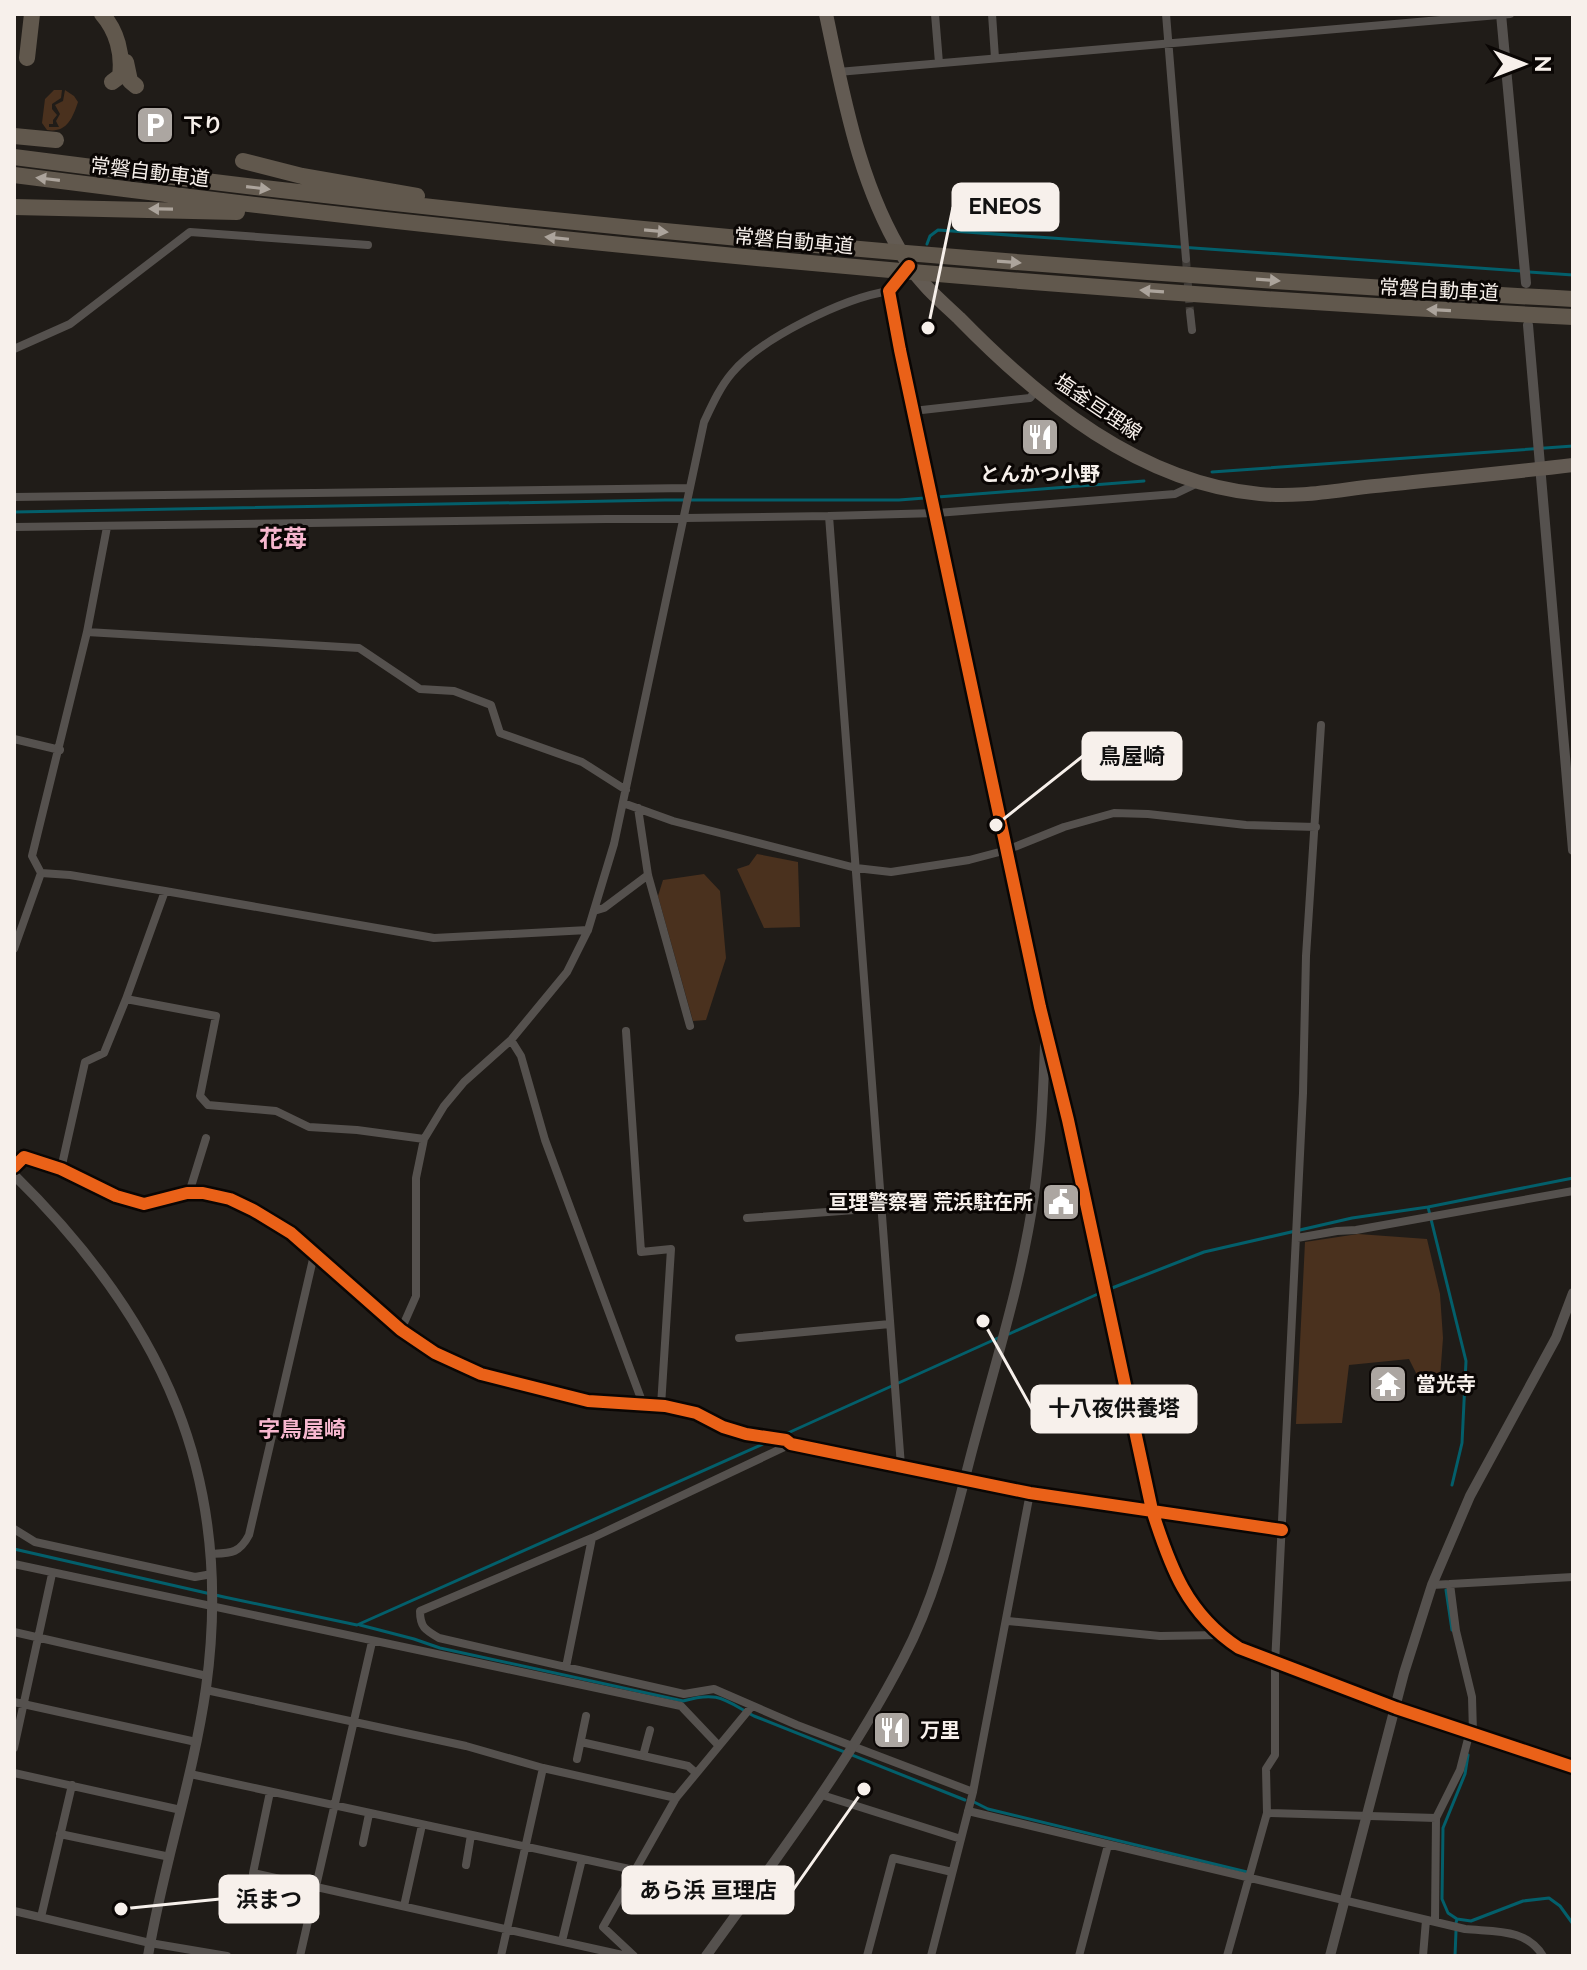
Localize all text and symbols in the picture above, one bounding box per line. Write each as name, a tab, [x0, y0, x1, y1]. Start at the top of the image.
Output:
north arrow	[1483, 24, 1563, 104]
text: N	[1530, 56, 1556, 72]
parking icon: 下り	[134, 104, 176, 146]
place label: 下り	[183, 113, 223, 137]
street label: 常磐自動車道	[89, 153, 211, 191]
one-way arrow	[36, 172, 61, 185]
one-way arrow	[246, 181, 271, 194]
callout: ENEOS	[953, 184, 1058, 230]
text: ENEOS	[968, 193, 1042, 219]
one-way arrow	[148, 203, 173, 216]
street label: 常磐自動車道	[733, 224, 855, 258]
one-way arrow	[644, 225, 669, 238]
one-way arrow	[544, 232, 569, 245]
one-way arrow	[997, 256, 1022, 269]
one-way arrow	[1256, 274, 1281, 287]
street label: 常磐自動車道	[1378, 275, 1500, 305]
one-way arrow	[1139, 284, 1164, 297]
one-way arrow	[1426, 303, 1451, 316]
street label: 塩釜亘理線	[1050, 369, 1146, 445]
restaurant icon: とんかつ小野	[1019, 416, 1061, 458]
place label: とんかつ小野	[980, 462, 1100, 486]
district label: 花苺	[259, 524, 307, 553]
callout: 鳥屋崎	[1083, 733, 1181, 779]
text: 鳥屋崎	[1099, 743, 1165, 769]
public building icon: 亘理警察署 荒浜駐在所	[1040, 1181, 1082, 1223]
place label: 亘理警察署 荒浜駐在所	[828, 1190, 1033, 1214]
temple icon: 當光寺	[1367, 1363, 1409, 1405]
place label: 當光寺	[1416, 1372, 1476, 1396]
callout: 十八夜供養塔	[1032, 1386, 1196, 1432]
text: 十八夜供養塔	[1048, 1395, 1180, 1421]
district label: 字鳥屋崎	[258, 1416, 346, 1442]
restaurant icon: 万里	[871, 1709, 913, 1751]
place label: 万里	[920, 1718, 960, 1742]
callout: あら浜 亘理店	[623, 1867, 793, 1913]
callout: 浜まつ	[220, 1876, 318, 1922]
text: あら浜 亘理店	[639, 1877, 777, 1903]
text: 浜まつ	[236, 1886, 302, 1912]

